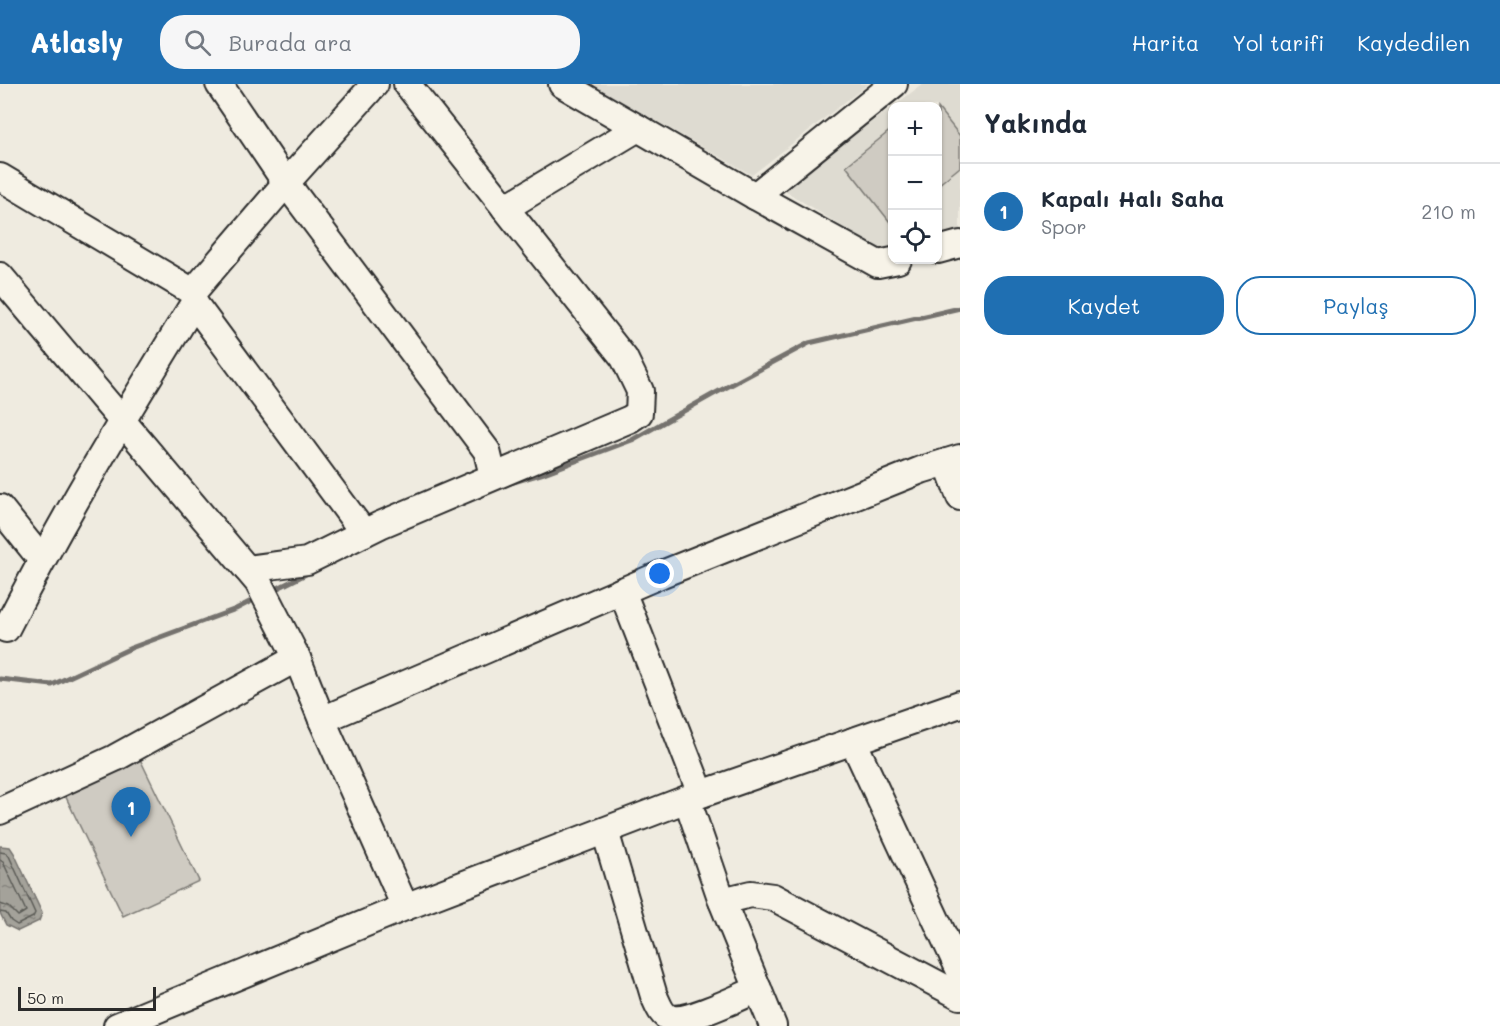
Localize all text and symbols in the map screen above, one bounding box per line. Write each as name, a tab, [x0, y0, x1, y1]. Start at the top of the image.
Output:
search box	[160, 15, 580, 69]
text: Atlasly	[30, 24, 124, 60]
icon: search	[181, 26, 214, 59]
text: Burada ara	[229, 28, 352, 57]
text: Harita	[1132, 29, 1199, 56]
text: Yol tarifi	[1232, 29, 1324, 56]
text: Kaydedilen	[1357, 29, 1470, 56]
map controls	[888, 102, 942, 264]
button: +	[888, 102, 942, 156]
text: Yakında	[984, 106, 1087, 140]
button: −	[888, 156, 942, 210]
text: Kapalı Halı Saha	[1041, 184, 1224, 213]
text: 1	[999, 198, 1008, 224]
text: 210 m	[1421, 198, 1476, 224]
button: locate	[888, 210, 942, 264]
text: Spor	[1041, 213, 1087, 239]
button: Kaydet	[984, 276, 1224, 335]
button: Paylaş	[1236, 276, 1476, 335]
your location	[645, 559, 674, 588]
pin: 1	[112, 788, 150, 837]
scale bar	[18, 984, 156, 1012]
text: 50 m	[27, 987, 64, 1008]

